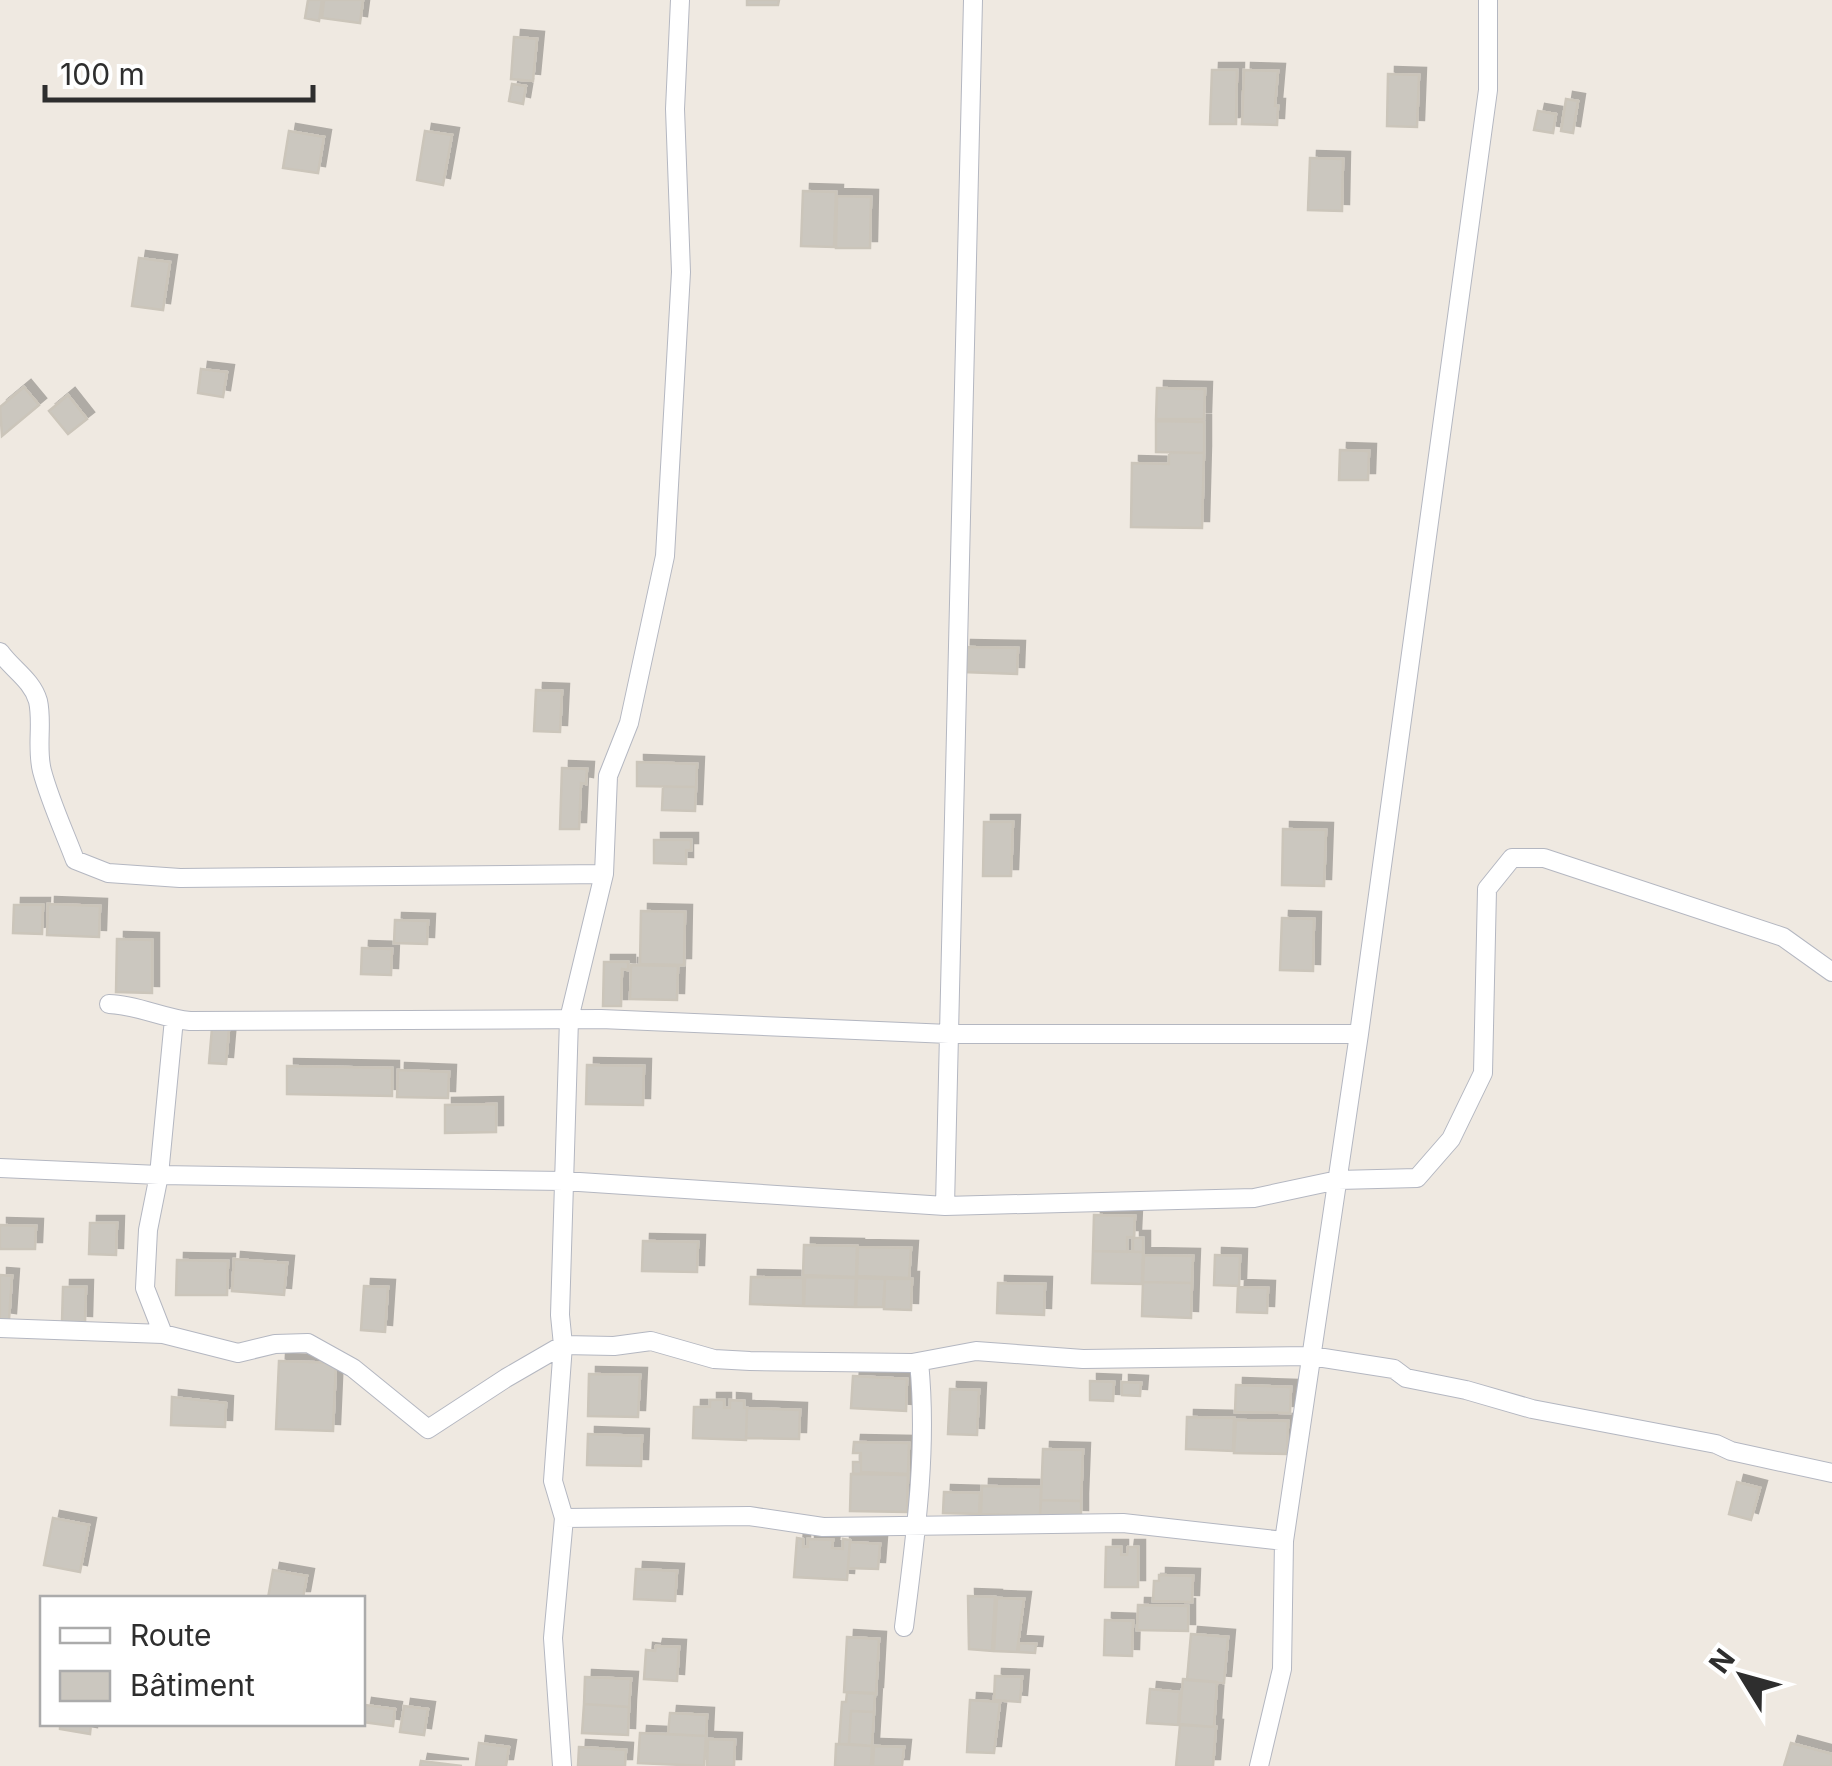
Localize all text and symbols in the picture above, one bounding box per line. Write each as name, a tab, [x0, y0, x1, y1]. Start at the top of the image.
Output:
scale bar	[45, 40, 312, 102]
text: 100 m	[60, 56, 145, 92]
legend	[40, 1596, 365, 1726]
text: Route	[130, 1617, 212, 1653]
north arrow	[1692, 1626, 1792, 1726]
text: N	[1702, 1642, 1742, 1680]
text: Bâtiment	[130, 1667, 255, 1703]

